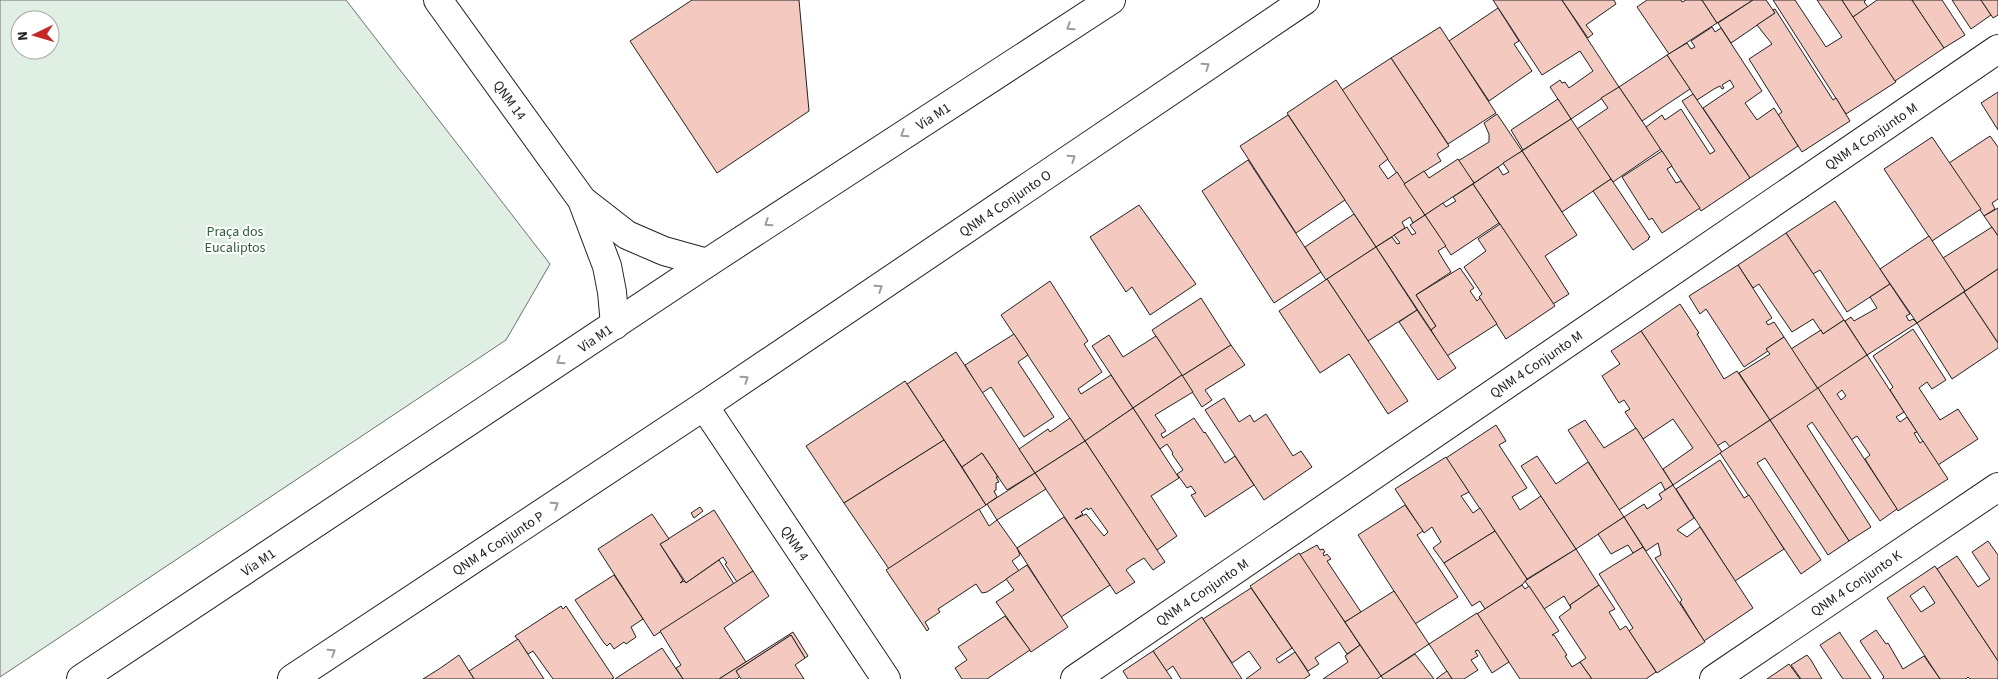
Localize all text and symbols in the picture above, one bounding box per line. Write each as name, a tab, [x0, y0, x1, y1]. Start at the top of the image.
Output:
north arrow	[10, 10, 60, 60]
one-way arrow	[1066, 20, 1075, 30]
text: N	[13, 31, 33, 42]
one-way arrow	[1201, 63, 1210, 73]
street label: QNM 14	[488, 76, 531, 125]
street label: Via M1	[912, 98, 955, 135]
street label: QNM 4 Conjunto M	[1821, 98, 1922, 175]
one-way arrow	[901, 128, 910, 138]
one-way arrow	[1067, 154, 1076, 164]
street label: QNM 4 Conjunto O	[955, 166, 1056, 242]
one-way arrow	[765, 217, 774, 226]
park label: Praça dos Eucaliptos	[205, 222, 266, 258]
one-way arrow	[874, 285, 883, 294]
street label: Via M1	[574, 320, 617, 358]
street label: QNM 4 Conjunto M	[1486, 326, 1587, 403]
one-way arrow	[556, 355, 565, 365]
one-way arrow	[739, 376, 749, 385]
one-way arrow	[550, 502, 559, 511]
street label: QNM 4 Conjunto P	[449, 507, 548, 581]
street label: QNM 4	[775, 522, 813, 565]
street label: Via M1	[237, 544, 280, 582]
street label: QNM 4 Conjunto K	[1807, 545, 1907, 622]
street label: QNM 4 Conjunto M	[1152, 554, 1253, 631]
one-way arrow	[327, 649, 336, 658]

